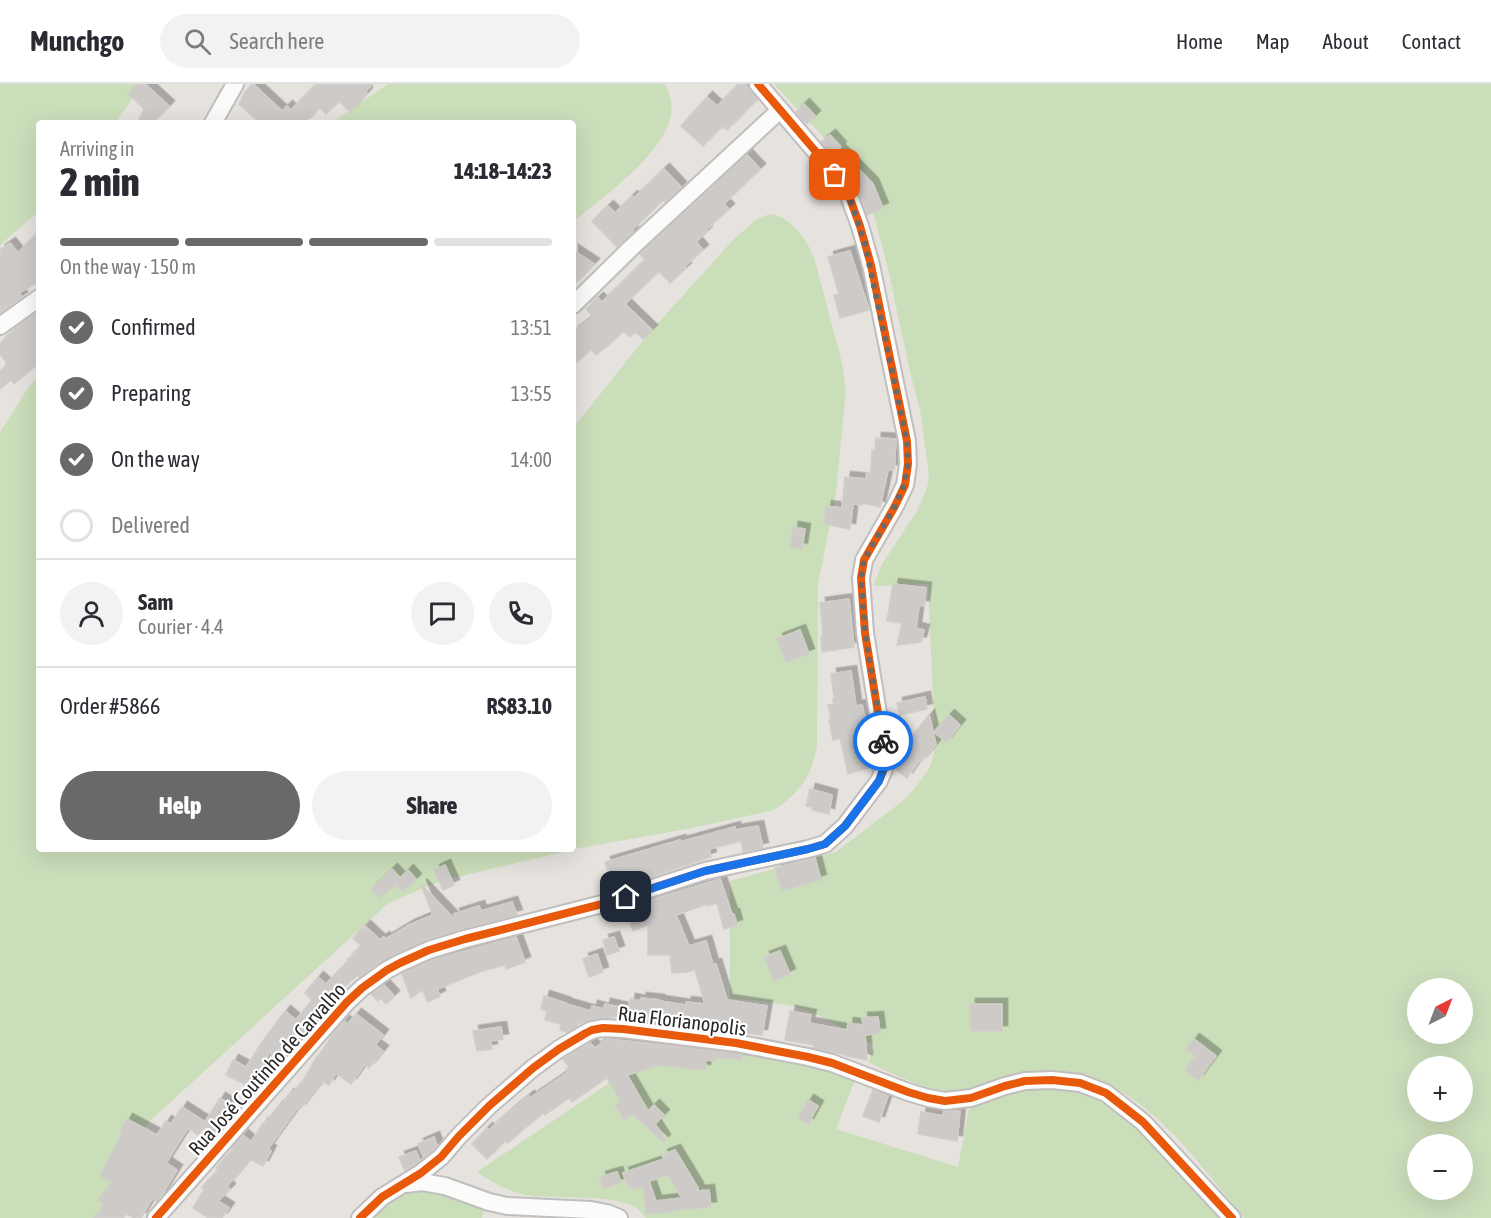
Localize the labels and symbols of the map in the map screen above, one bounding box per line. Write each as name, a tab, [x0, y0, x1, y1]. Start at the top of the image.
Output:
pin	[809, 149, 860, 200]
courier	[853, 711, 913, 771]
pin	[600, 871, 651, 922]
street label: Rua José Coutinho de Carvalho	[183, 978, 350, 1159]
north arrow	[1407, 978, 1473, 1044]
street label: Rua Florianopolis	[617, 1001, 747, 1040]

